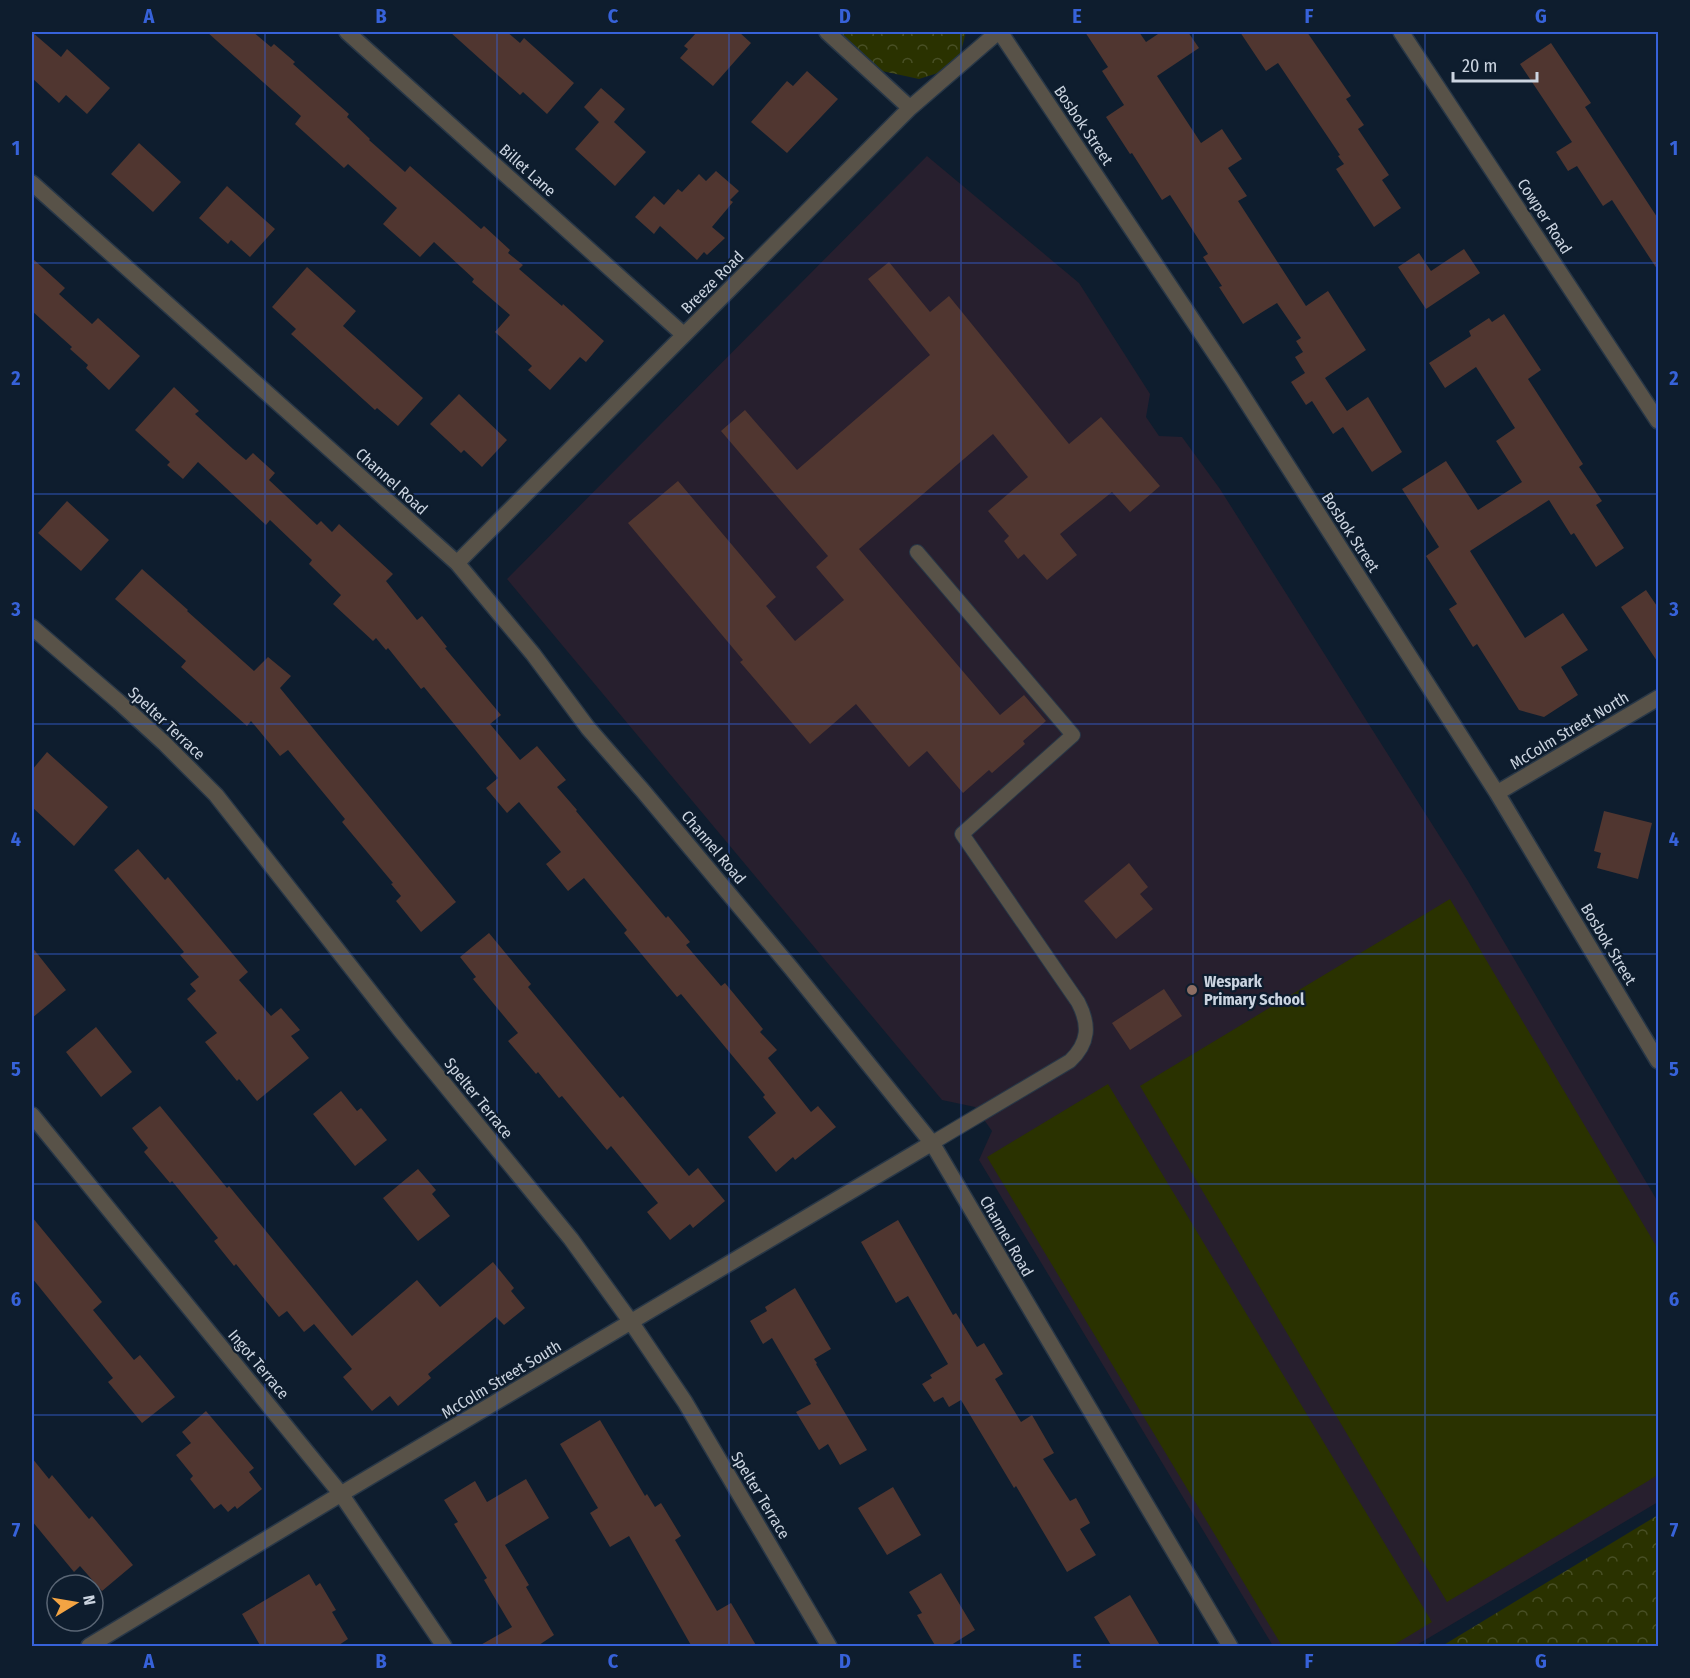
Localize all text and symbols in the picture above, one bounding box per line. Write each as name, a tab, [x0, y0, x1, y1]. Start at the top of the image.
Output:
text: A	[143, 4, 156, 28]
text: B	[375, 4, 387, 28]
text: C	[608, 4, 619, 28]
text: D	[839, 4, 851, 28]
text: E	[1072, 4, 1082, 28]
text: F	[1305, 4, 1314, 28]
text: G	[1535, 4, 1547, 28]
scale bar	[1453, 45, 1537, 83]
text: 20 m	[1462, 55, 1497, 77]
street label: Bosbok Street	[1050, 82, 1117, 169]
text: 1	[12, 136, 20, 160]
text: 1	[1670, 136, 1678, 160]
street label: Billet Lane	[496, 140, 560, 201]
street label: Cowper Road	[1513, 175, 1576, 257]
street label: Breeze Road	[677, 247, 748, 318]
text: 2	[10, 366, 21, 390]
text: 2	[1668, 366, 1679, 390]
street label: Channel Road	[352, 444, 432, 519]
street label: Bosbok Street	[1318, 489, 1384, 576]
text: 3	[10, 597, 21, 621]
text: 3	[1668, 597, 1679, 621]
street label: Spelter Terrace	[124, 683, 209, 764]
street label: McColm Street North	[1506, 687, 1632, 773]
street label: Channel Road	[677, 807, 750, 888]
text: 4	[11, 827, 21, 851]
text: 4	[1669, 827, 1679, 851]
street label: Bosbok Street	[1577, 900, 1641, 989]
place label: Wespark Primary School	[1204, 972, 1305, 1009]
marker: Wespark Primary School	[1185, 983, 1199, 997]
street label: Spelter Terrace	[440, 1054, 517, 1143]
text: 5	[11, 1057, 21, 1081]
text: 5	[1669, 1057, 1679, 1081]
street label: Channel Road	[976, 1192, 1037, 1280]
text: 6	[11, 1287, 21, 1311]
text: 6	[1669, 1287, 1679, 1311]
street label: Ingot Terrace	[224, 1326, 293, 1403]
street label: McColm Street South	[438, 1336, 565, 1423]
street label: Spelter Terrace	[727, 1448, 794, 1542]
text: 7	[12, 1518, 21, 1542]
text: 7	[1670, 1518, 1679, 1542]
north arrow	[45, 1573, 105, 1633]
text: N	[79, 1594, 99, 1607]
text: A	[143, 1649, 156, 1673]
text: B	[375, 1649, 387, 1673]
text: C	[608, 1649, 619, 1673]
text: D	[839, 1649, 851, 1673]
text: E	[1072, 1649, 1082, 1673]
text: F	[1305, 1649, 1314, 1673]
text: G	[1535, 1649, 1547, 1673]

